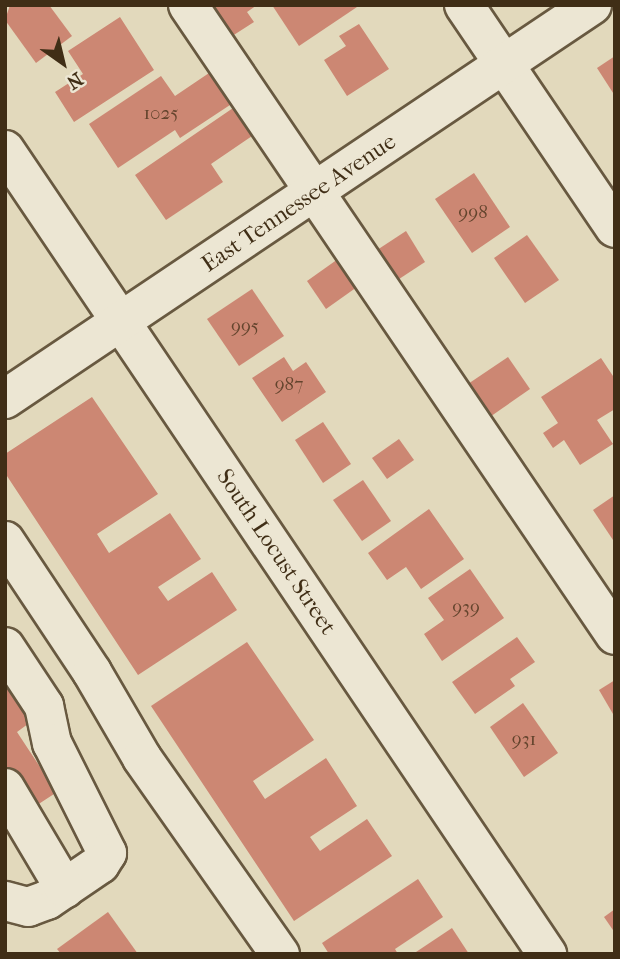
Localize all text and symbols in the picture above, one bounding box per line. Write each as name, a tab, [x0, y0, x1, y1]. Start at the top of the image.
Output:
north arrow	[28, 28, 98, 98]
text: N	[63, 67, 87, 94]
house number: 1025	[143, 103, 179, 125]
street label: East Tennessee Avenue	[197, 128, 401, 278]
house number: 998	[458, 202, 488, 224]
house number: 995	[231, 316, 259, 338]
house number: 987	[275, 374, 303, 396]
street label: South Locust Street	[210, 464, 342, 640]
house number: 939	[452, 597, 480, 619]
house number: 931	[512, 729, 536, 751]

